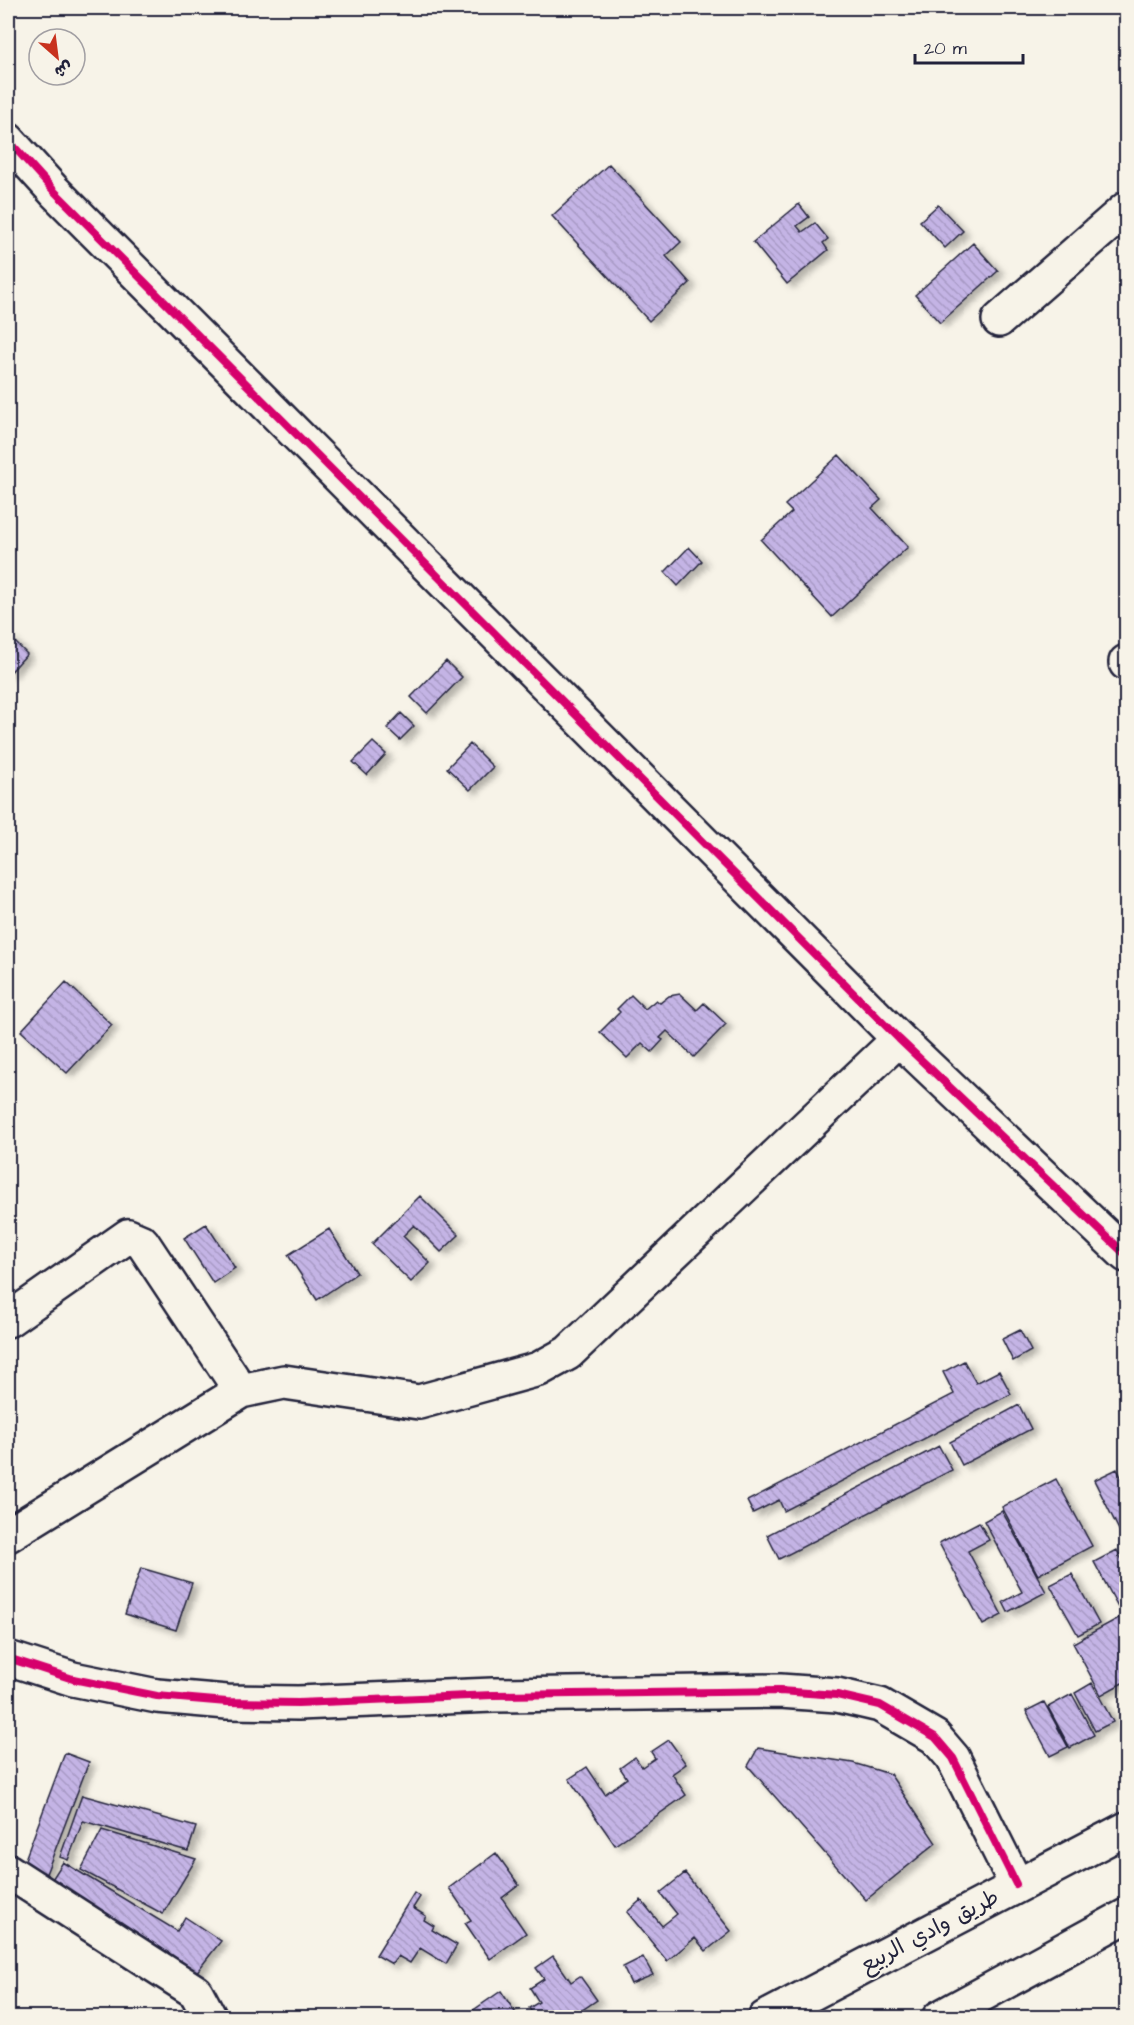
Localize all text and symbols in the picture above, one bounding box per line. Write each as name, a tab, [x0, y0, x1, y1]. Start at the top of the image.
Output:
north arrow	[27, 27, 87, 87]
scale bar	[915, 27, 1023, 65]
text: 20 m	[924, 36, 967, 61]
text: ش	[51, 56, 77, 83]
street label: طريق وادي الربيع	[855, 1882, 1005, 1981]

